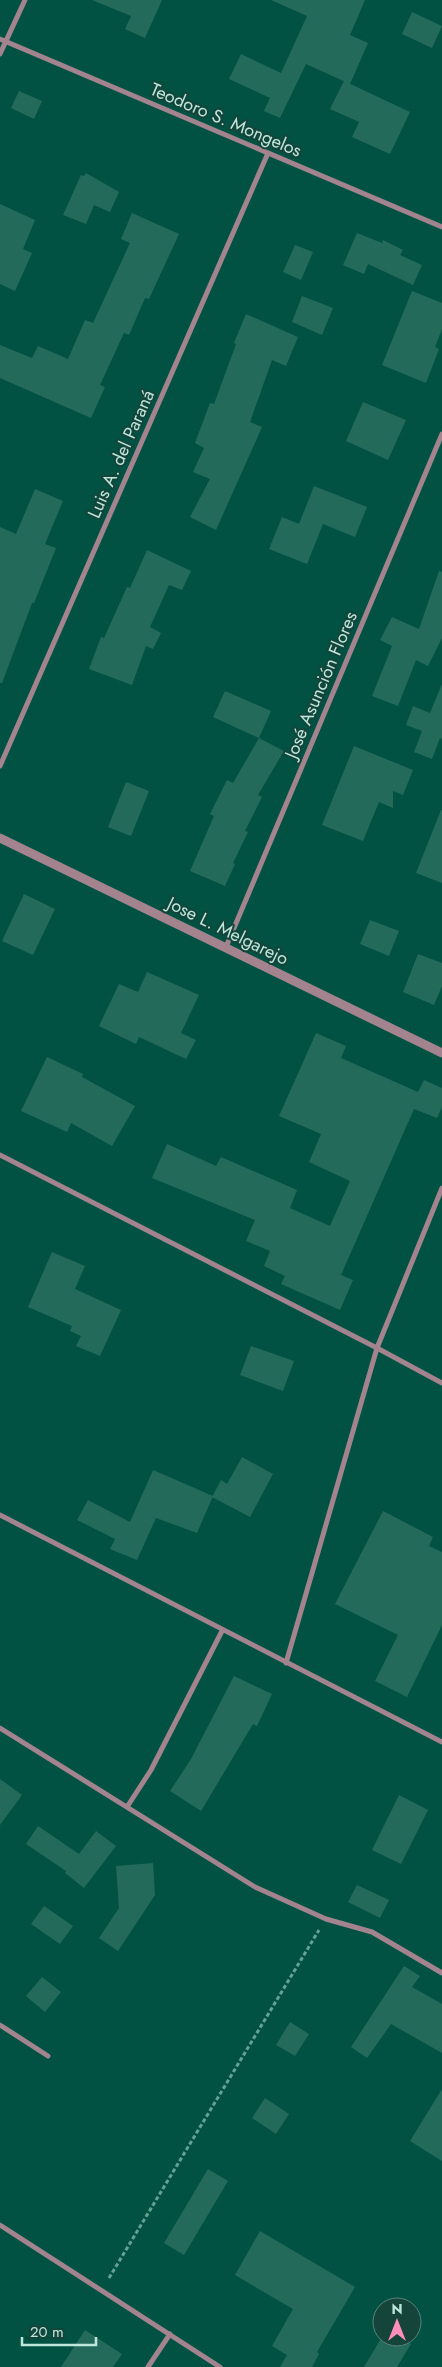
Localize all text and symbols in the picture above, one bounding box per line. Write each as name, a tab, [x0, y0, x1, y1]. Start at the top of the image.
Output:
street label: Teodoro S. Mongelos	[146, 76, 306, 164]
street label: Luis A. del Paraná	[81, 386, 161, 522]
street label: José Asunción Flores	[277, 607, 364, 764]
street label: Jose L. Melgarejo	[161, 890, 293, 972]
north arrow	[372, 2297, 422, 2347]
text: N	[391, 2299, 403, 2319]
scale bar	[22, 2314, 96, 2346]
text: 20 m	[30, 2321, 64, 2343]

